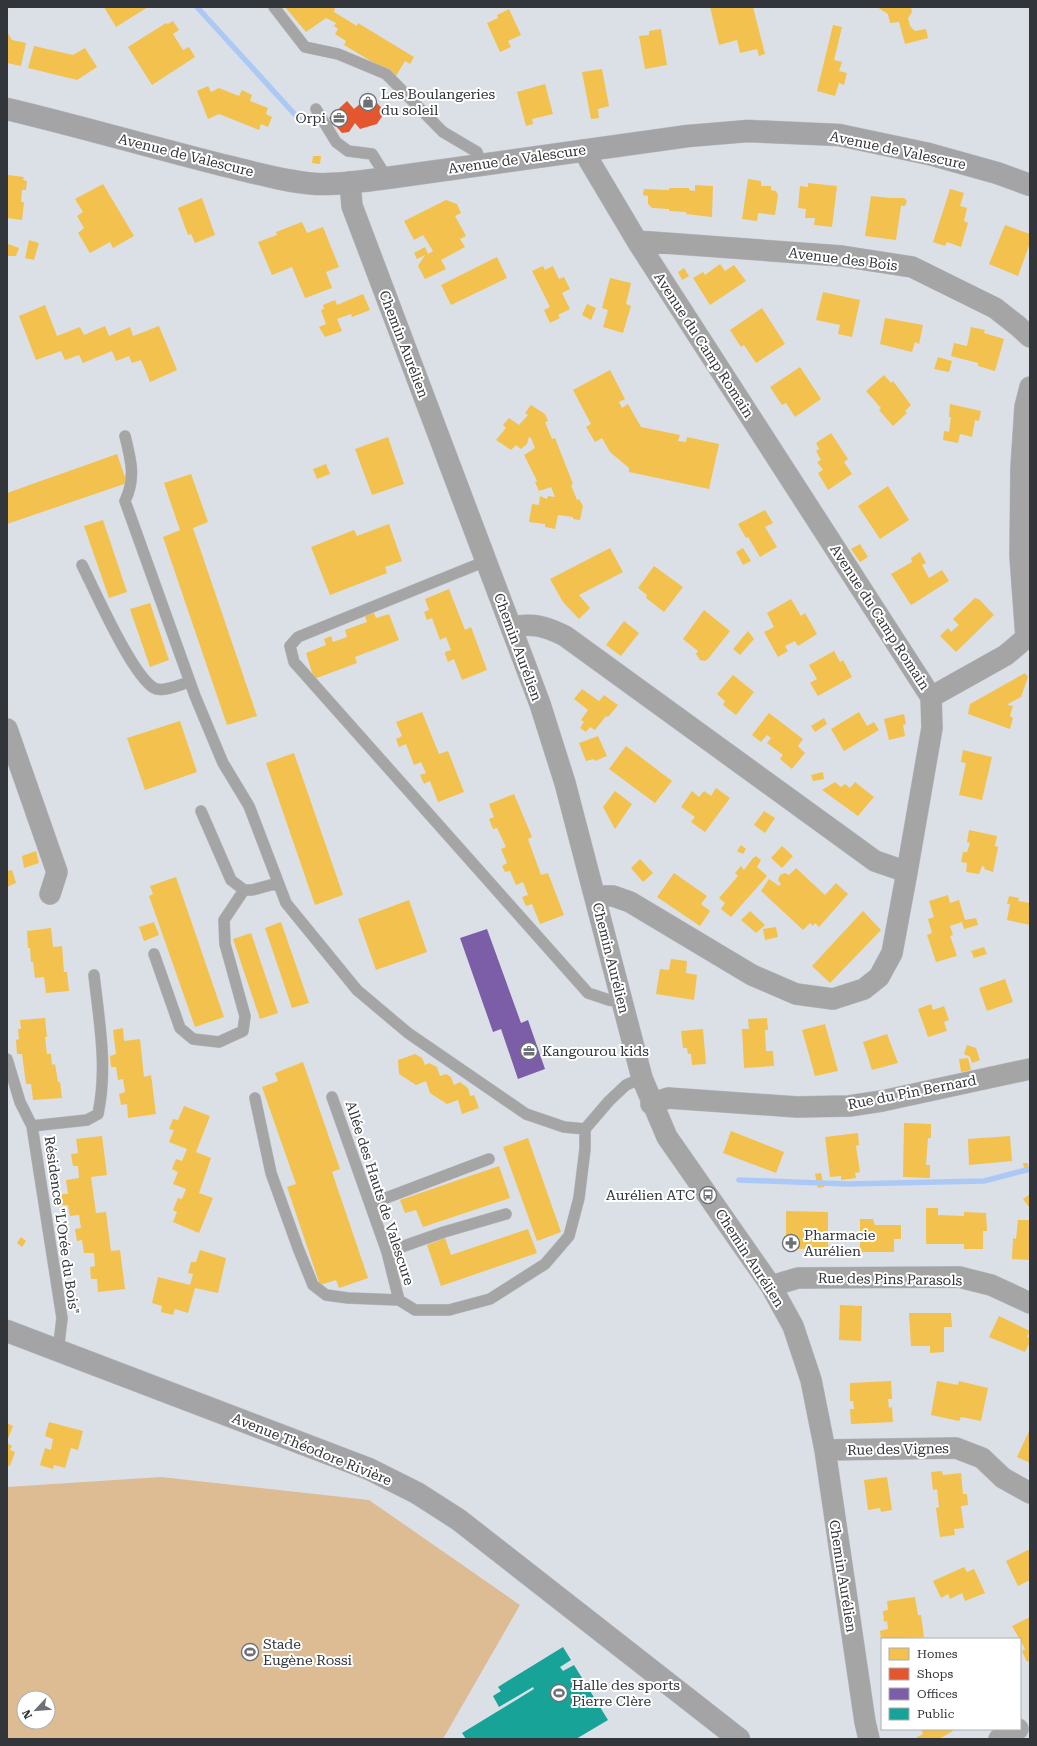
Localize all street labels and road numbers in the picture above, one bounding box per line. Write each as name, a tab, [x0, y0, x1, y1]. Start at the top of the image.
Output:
street label: Avenue de Valescure	[828, 128, 968, 172]
street label: Avenue de Valescure	[117, 130, 256, 180]
street label: Avenue de Valescure	[447, 141, 587, 177]
street label: Avenue des Bois	[788, 244, 899, 274]
street label: Avenue du Camp Romain	[651, 269, 757, 421]
street label: Chemin Aurélien	[376, 288, 432, 400]
street label: Avenue du Camp Romain	[827, 541, 933, 693]
street label: Chemin Aurélien	[491, 591, 545, 703]
street label: Chemin Aurélien	[589, 901, 633, 1015]
street label: Rue du Pin Bernard	[846, 1072, 978, 1112]
street label: Allée des Hauts de Valescure	[343, 1099, 417, 1287]
street label: Résidence "L'Orée du Bois"	[42, 1135, 82, 1315]
street label: Chemin Aurélien	[712, 1206, 788, 1310]
street label: Rue des Pins Parasols	[818, 1270, 963, 1288]
street label: Avenue Théodore Rivière	[230, 1410, 394, 1488]
street label: Rue des Vignes	[847, 1440, 949, 1458]
street label: Chemin Aurélien	[826, 1519, 860, 1633]

